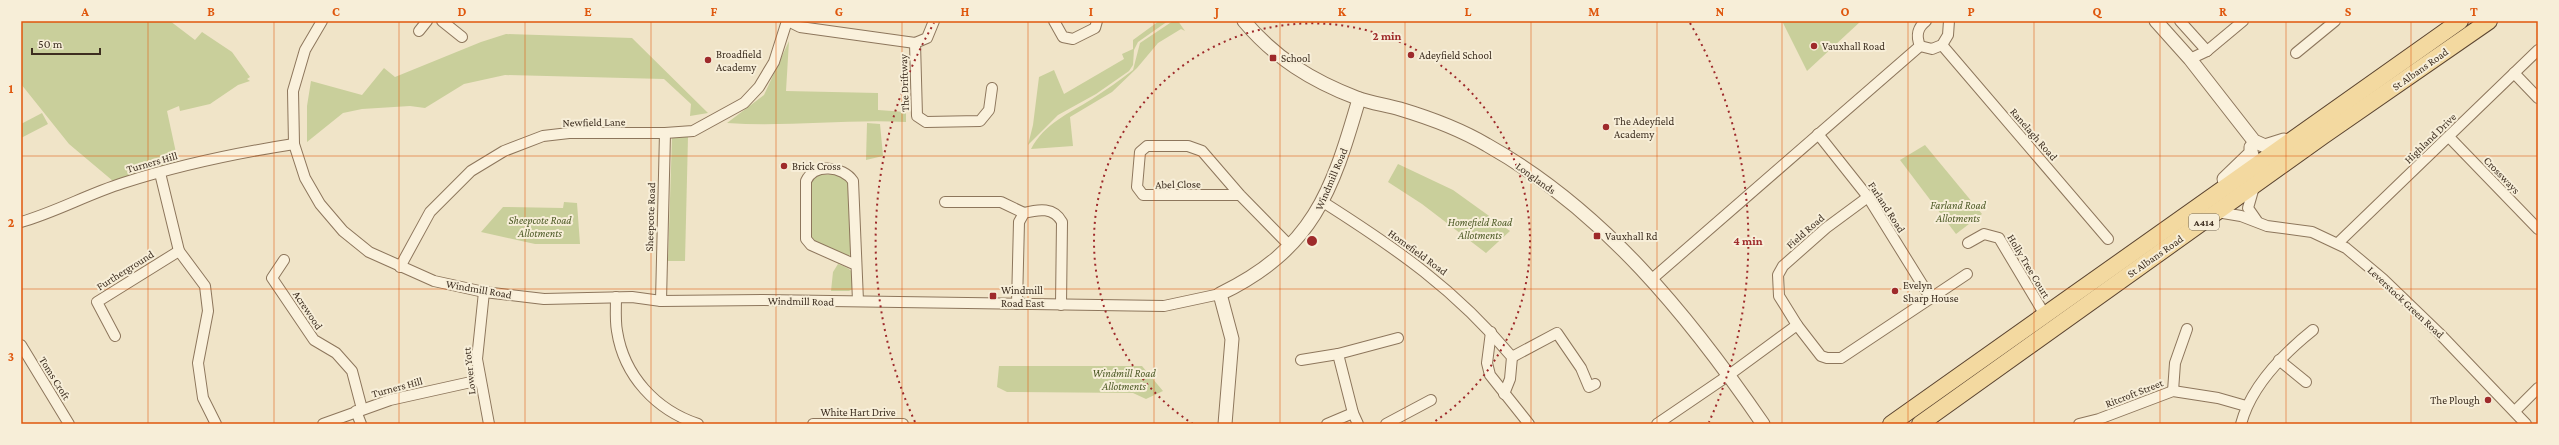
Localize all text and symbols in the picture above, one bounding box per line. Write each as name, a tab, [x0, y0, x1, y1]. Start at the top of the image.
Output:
text: A	[80, 4, 89, 19]
text: B	[207, 4, 215, 19]
text: C	[332, 4, 340, 19]
text: D	[458, 4, 467, 19]
text: E	[584, 4, 592, 19]
text: F	[711, 4, 718, 19]
text: G	[835, 4, 843, 19]
text: H	[961, 4, 970, 19]
text: I	[1089, 4, 1093, 19]
text: J	[1213, 4, 1219, 19]
text: K	[1338, 4, 1347, 19]
text: L	[1465, 4, 1472, 19]
text: M	[1588, 4, 1600, 19]
text: N	[1716, 4, 1725, 19]
text: O	[1841, 4, 1850, 19]
text: P	[1967, 4, 1975, 19]
text: Q	[2093, 4, 2103, 19]
text: R	[2219, 4, 2227, 19]
text: S	[2345, 4, 2352, 19]
text: T	[2470, 4, 2478, 19]
text: 2 min	[1373, 29, 1402, 43]
scale bar	[32, 30, 100, 56]
text: 50 m	[38, 37, 63, 51]
place label: Vauxhall Road	[1822, 40, 1885, 52]
marker: Vauxhall Road	[1809, 41, 1819, 51]
street label: St Albans Road	[2390, 45, 2450, 93]
place label: Broadfield Academy	[716, 48, 762, 74]
place label: Adeyfield School	[1419, 49, 1492, 62]
marker: Adeyfield School	[1406, 50, 1416, 60]
place label: School	[1281, 52, 1310, 64]
street label: The Driftway	[897, 53, 912, 112]
marker: School	[1268, 53, 1278, 63]
marker: Broadfield Academy	[703, 55, 713, 65]
text: 1	[9, 81, 14, 96]
street label: Ranelagh Road	[2007, 105, 2060, 163]
street label: Highland Drive	[2402, 110, 2459, 166]
street label: Newfield Lane	[562, 115, 626, 129]
place label: The Adeyfield Academy	[1614, 115, 1674, 141]
marker: The Adeyfield Academy	[1601, 122, 1611, 132]
street label: Windmill Road	[1313, 146, 1350, 212]
street label: Turners Hill	[125, 149, 179, 175]
street label: Crossways	[2481, 154, 2522, 197]
place label: Brick Cross	[792, 160, 841, 172]
street label: Longlands	[1513, 160, 1558, 197]
marker: Brick Cross	[779, 161, 789, 171]
street label: Abel Close	[1155, 178, 1201, 190]
street label: Farland Road	[1866, 179, 1908, 235]
street label: Sheepcote Road	[643, 182, 658, 252]
park label: Farland Road Allotments	[1930, 199, 1987, 224]
street label: Field Road	[1784, 211, 1826, 251]
park label: Sheepcote Road Allotments	[508, 214, 572, 239]
road number: A414	[2189, 214, 2219, 230]
text: 2	[8, 215, 15, 230]
park label: Homefield Road Allotments	[1448, 216, 1513, 241]
street label: Homefield Road	[1386, 227, 1450, 278]
place label: Vauxhall Rd	[1605, 230, 1658, 242]
marker: Vauxhall Rd	[1592, 231, 1602, 241]
street label: Holly Tree Court	[2004, 232, 2053, 301]
street label: St Albans Road	[2125, 232, 2185, 280]
centre of rings	[1305, 234, 1319, 248]
text: 4 min	[1733, 234, 1763, 248]
street label: Furtherground	[94, 248, 156, 293]
street label: Leverstock Green Road	[2365, 264, 2447, 341]
street label: Windmill Road	[445, 277, 513, 301]
place label: Evelyn Sharp House	[1903, 279, 1959, 305]
place label: Windmill Road East	[1001, 284, 1045, 309]
marker: Evelyn Sharp House	[1890, 286, 1900, 296]
street label: Acrewood	[291, 288, 325, 332]
marker: Windmill Road East	[988, 291, 998, 301]
street label: Windmill Road	[768, 294, 834, 308]
street label: Lower Yott	[461, 346, 477, 395]
text: 3	[8, 349, 14, 364]
street label: Toms Croft	[37, 354, 73, 402]
park label: Windmill Road Allotments	[1092, 367, 1156, 392]
street label: Turners Hill	[370, 374, 424, 400]
street label: Ritcroft Street	[2103, 376, 2165, 410]
place label: The Plough	[2430, 394, 2480, 407]
marker: The Plough	[2483, 395, 2493, 405]
street label: White Hart Drive	[820, 406, 896, 418]

